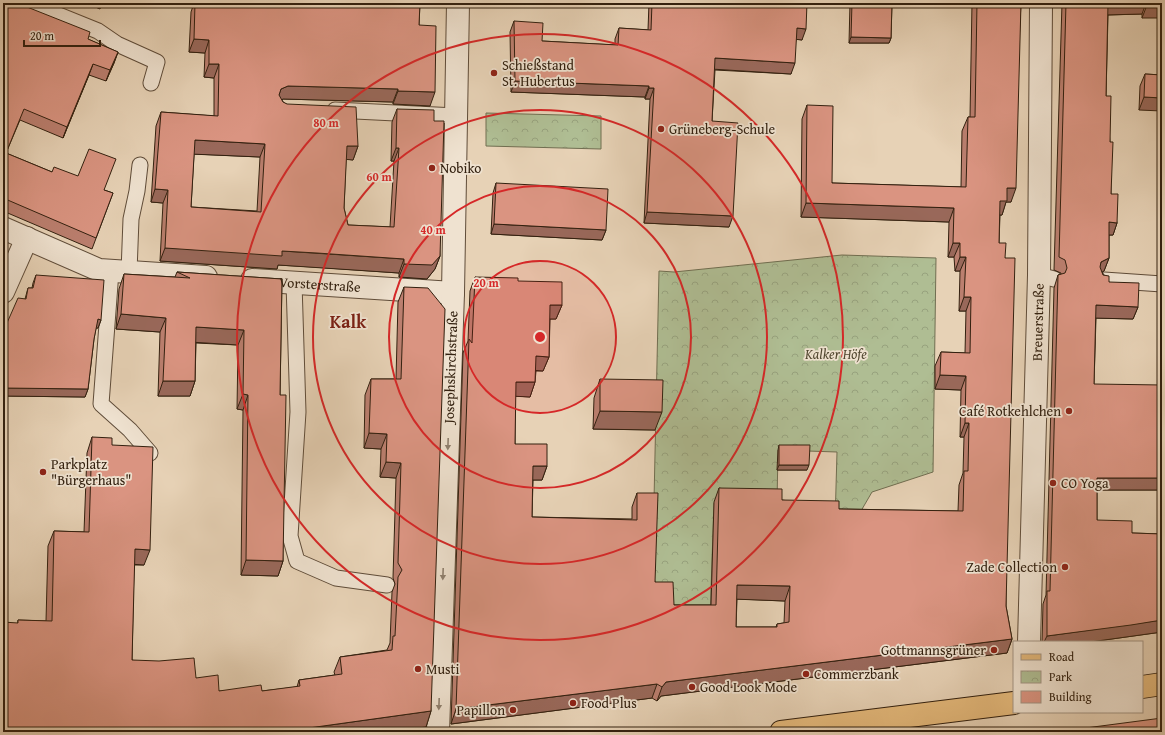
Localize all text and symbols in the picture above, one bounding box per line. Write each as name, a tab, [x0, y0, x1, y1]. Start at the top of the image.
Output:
scale bar	[24, 22, 100, 48]
text: 20 m	[30, 27, 54, 44]
place label: Schießstand St. Hubertus	[502, 55, 575, 91]
marker: Schießstand St. Hubertus	[489, 68, 499, 78]
text: 80 m	[313, 114, 339, 131]
place label: Grüneberg-Schule	[669, 119, 776, 139]
marker: Grüneberg-Schule	[656, 124, 666, 134]
place label: Nobiko	[440, 158, 481, 178]
marker: Nobiko	[427, 163, 437, 173]
text: 60 m	[366, 168, 392, 185]
text: 40 m	[420, 221, 446, 238]
street label: Vorsterstraße	[278, 272, 362, 297]
text: 20 m	[473, 274, 499, 291]
street label: Breuerstraße	[1027, 283, 1049, 361]
district label: Kalk	[330, 308, 367, 335]
street label: Josephskirchstraße	[438, 310, 462, 426]
centre of rings	[533, 330, 547, 344]
park label: Kalker Höfe	[804, 344, 867, 364]
place label: Café Rotkehlchen	[959, 401, 1061, 421]
marker: Café Rotkehlchen	[1064, 406, 1074, 416]
one-way arrow	[444, 438, 451, 450]
place label: Parkplatz "Bürgerhaus"	[51, 454, 132, 490]
marker: Parkplatz "Bürgerhaus"	[38, 467, 48, 477]
place label: CO Yoga	[1061, 473, 1109, 493]
marker: CO Yoga	[1048, 478, 1058, 488]
place label: Zade Collection	[967, 557, 1057, 577]
marker: Zade Collection	[1060, 562, 1070, 572]
one-way arrow	[440, 568, 446, 581]
place label: Gottmannsgrüner	[881, 640, 986, 660]
legend	[1013, 641, 1143, 713]
marker: Gottmannsgrüner	[989, 645, 999, 655]
text: Road	[1049, 648, 1075, 665]
place label: Musti	[426, 659, 460, 679]
marker: Musti	[413, 664, 423, 674]
place label: Commerzbank	[814, 664, 900, 684]
text: Park	[1049, 668, 1073, 685]
marker: Commerzbank	[801, 669, 811, 679]
place label: Good Look Mode	[700, 677, 797, 697]
marker: Good Look Mode	[687, 682, 697, 692]
text: Building	[1049, 688, 1092, 705]
place label: Food Plus	[581, 693, 637, 713]
one-way arrow	[436, 698, 442, 711]
marker: Food Plus	[568, 698, 578, 708]
place label: Papillon	[457, 700, 505, 720]
marker: Papillon	[508, 705, 518, 715]

